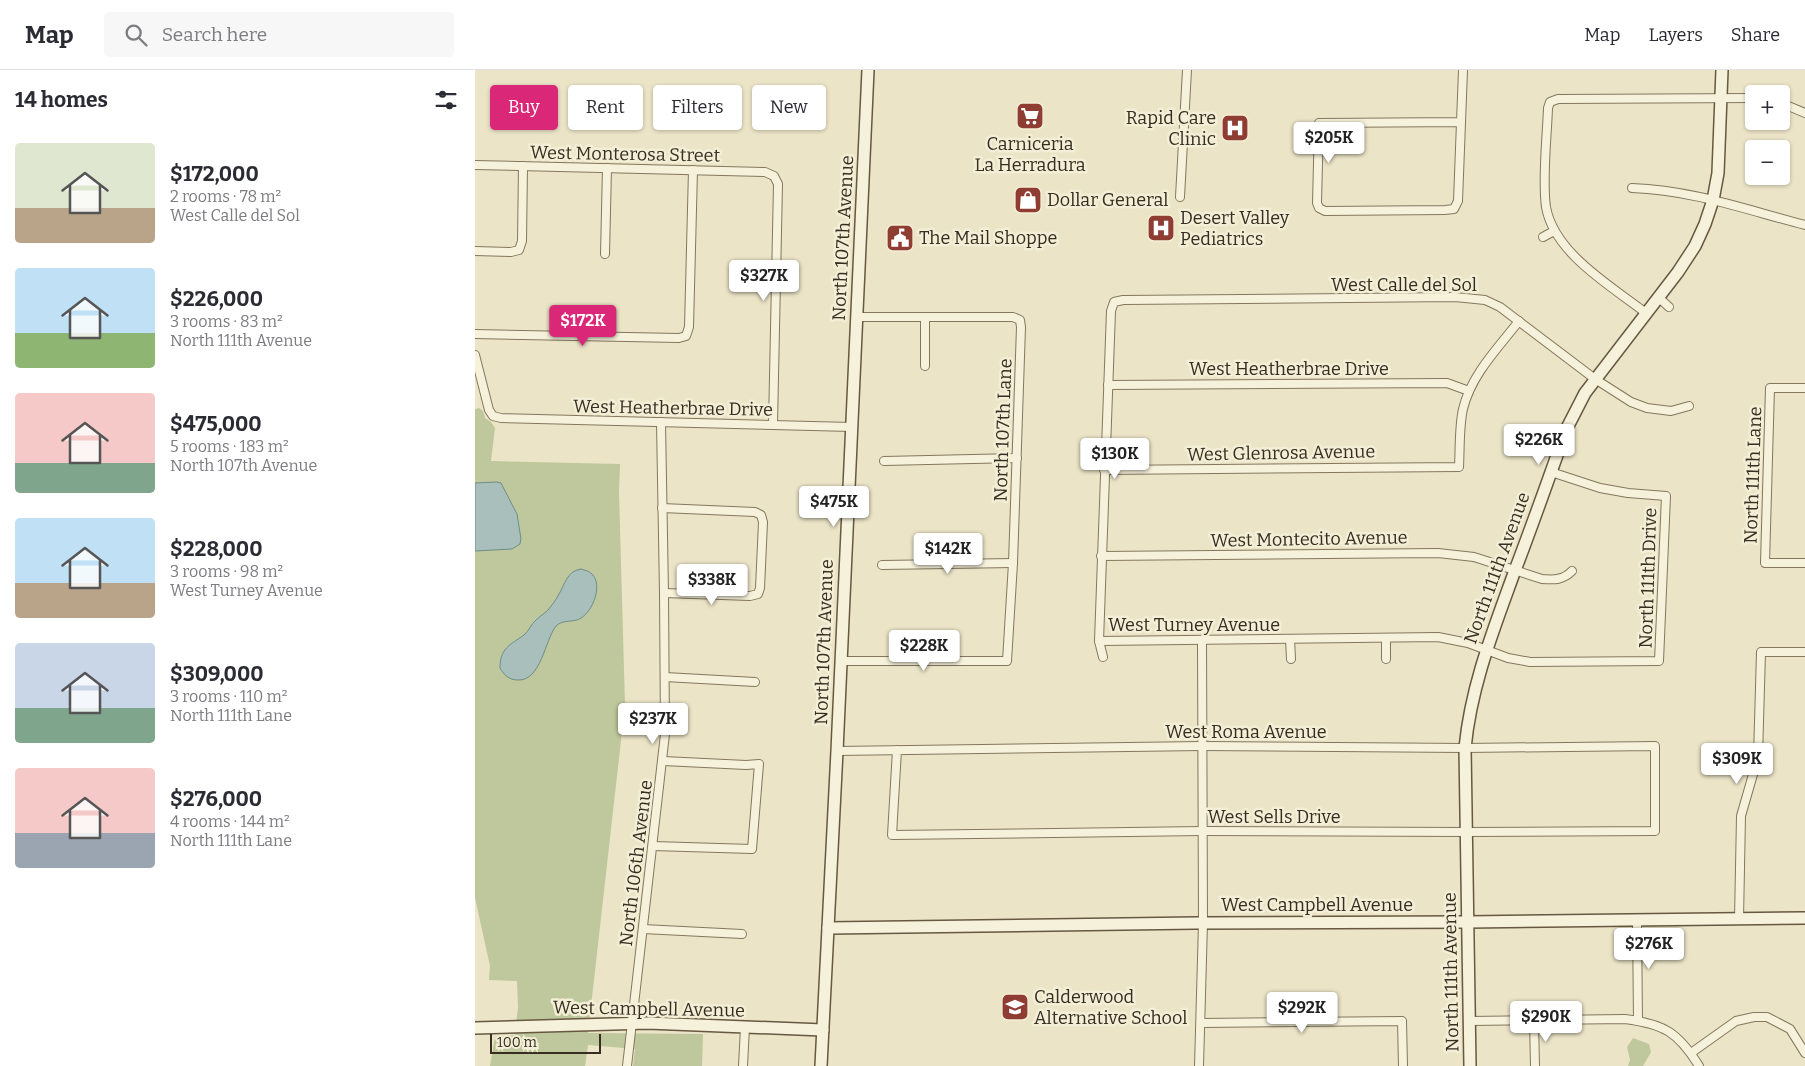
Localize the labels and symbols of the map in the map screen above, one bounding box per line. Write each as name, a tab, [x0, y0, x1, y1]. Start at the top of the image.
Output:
supermarket icon: Carniceria La Herradura	[1015, 101, 1045, 131]
place label: Rapid Care Clinic	[1126, 107, 1216, 150]
hospital icon: Rapid Care Clinic	[1220, 113, 1250, 143]
pin: $205K	[1294, 122, 1364, 164]
place label: Carniceria La Herradura	[974, 133, 1086, 176]
street label: West Monterosa Street	[530, 141, 721, 167]
street label: North 107th Avenue	[828, 155, 858, 321]
shop icon: Dollar General	[1013, 185, 1043, 215]
place label: Dollar General	[1047, 189, 1168, 211]
place label: Desert Valley Pediatrics	[1180, 207, 1290, 250]
hospital icon: Desert Valley Pediatrics	[1146, 213, 1176, 243]
public building icon: The Mail Shoppe	[885, 223, 915, 253]
place label: The Mail Shoppe	[919, 227, 1057, 249]
pin: $327K	[729, 260, 799, 302]
street label: West Calle del Sol	[1331, 274, 1477, 296]
pin: $172K	[548, 304, 618, 347]
street label: North 107th Lane	[990, 358, 1016, 502]
street label: West Heatherbrae Drive	[1189, 358, 1389, 380]
street label: West Heatherbrae Drive	[573, 395, 773, 421]
street label: North 111th Lane	[1740, 406, 1766, 544]
pin: $226K	[1504, 424, 1574, 466]
pin: $130K	[1080, 438, 1150, 480]
street label: West Glenrosa Avenue	[1187, 440, 1375, 466]
pin: $475K	[799, 486, 869, 528]
street label: North 111th Avenue	[1459, 489, 1535, 647]
street label: North 111th Drive	[1635, 507, 1661, 649]
street label: West Montecito Avenue	[1210, 526, 1408, 552]
pin: $142K	[913, 532, 983, 575]
street label: North 107th Avenue	[810, 559, 838, 725]
pin: $338K	[677, 564, 747, 606]
street label: West Turney Avenue	[1108, 614, 1280, 636]
pin: $228K	[889, 630, 959, 672]
pin: $237K	[618, 702, 688, 745]
street label: West Roma Avenue	[1165, 721, 1327, 743]
pin: $309K	[1702, 742, 1772, 785]
street label: North 106th Avenue	[615, 779, 657, 947]
street label: West Sells Drive	[1207, 806, 1341, 828]
street label: North 111th Avenue	[1439, 892, 1463, 1052]
street label: West Campbell Avenue	[1221, 894, 1413, 916]
pin: $276K	[1614, 928, 1684, 970]
place label: Calderwood Alternative School	[1034, 986, 1187, 1029]
school or university icon: Calderwood Alternative School	[1000, 992, 1030, 1022]
pin: $292K	[1267, 992, 1337, 1034]
street label: West Campbell Avenue	[553, 996, 745, 1022]
pin: $290K	[1511, 1000, 1581, 1043]
scale bar	[490, 1031, 601, 1054]

